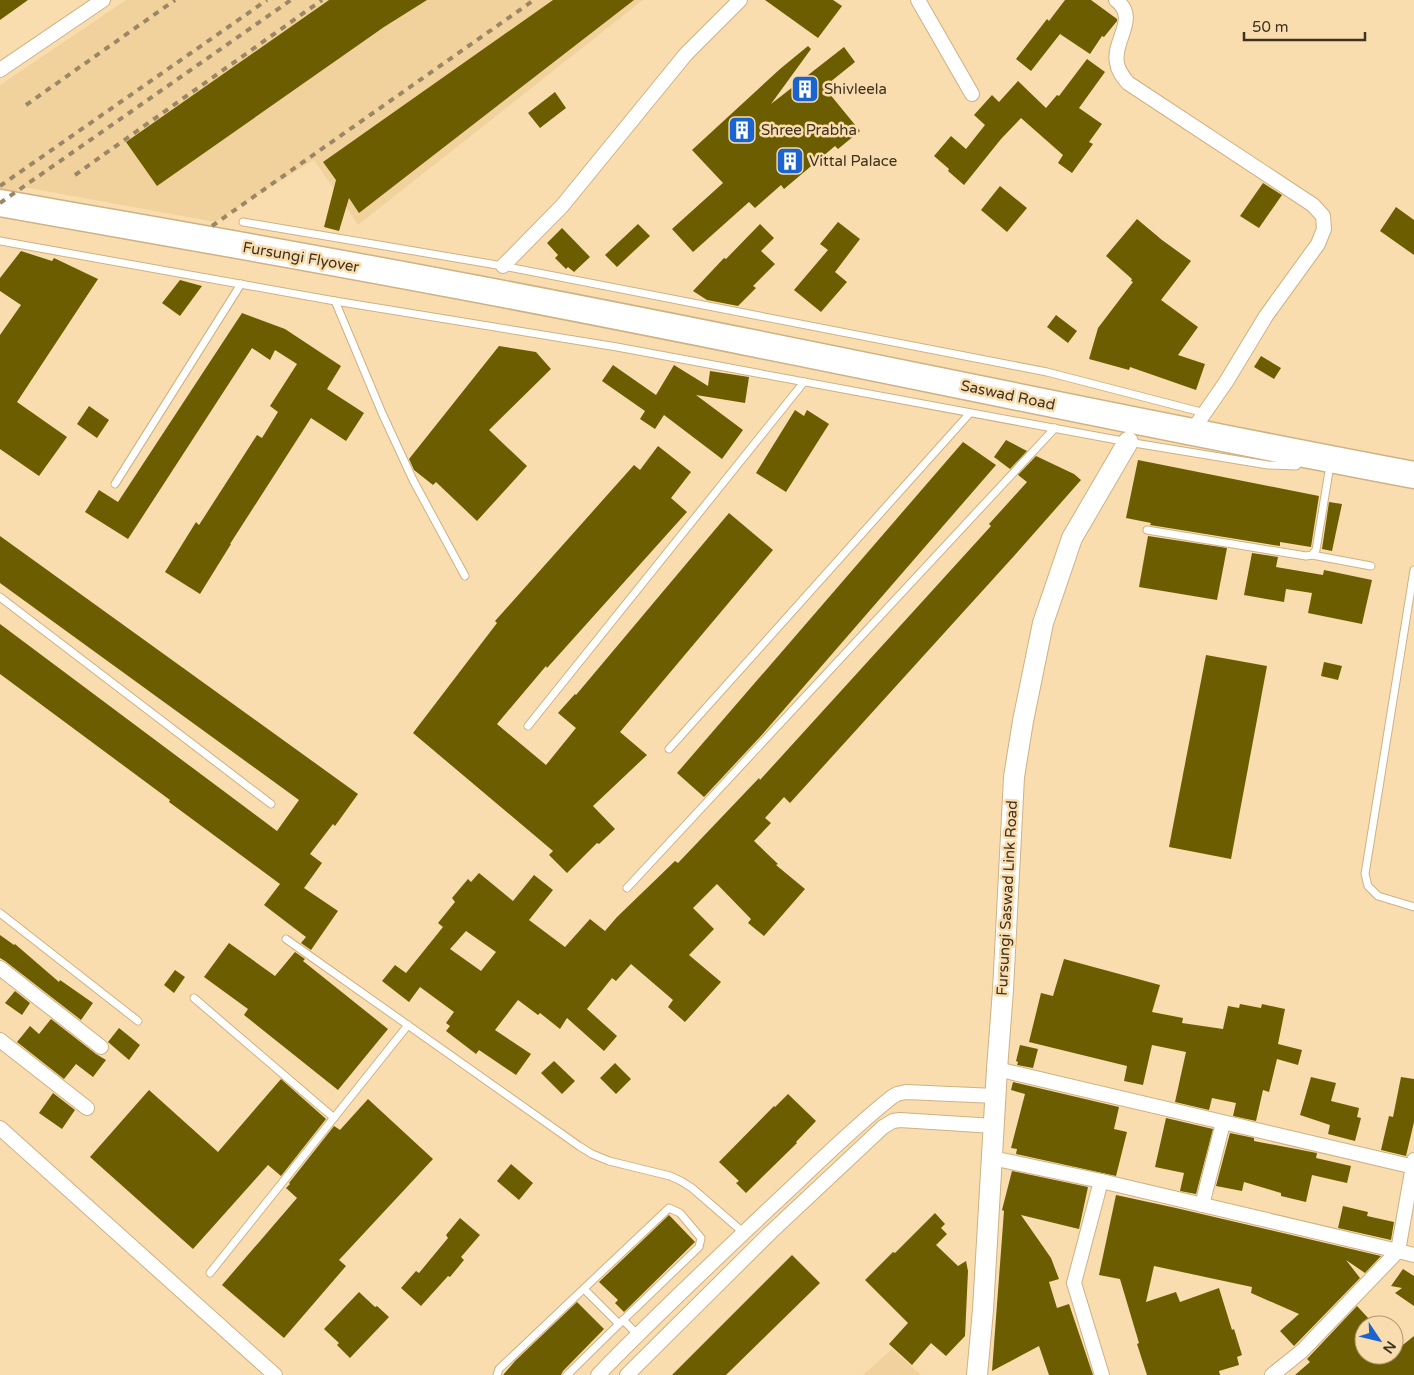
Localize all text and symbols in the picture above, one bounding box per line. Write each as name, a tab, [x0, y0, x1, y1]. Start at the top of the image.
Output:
scale bar	[1244, 10, 1365, 42]
text: 50 m	[1252, 18, 1289, 36]
building icon: Shivleela	[790, 74, 820, 104]
place label: Shivleela	[824, 80, 887, 98]
building icon: Shree Prabha	[727, 115, 757, 145]
place label: Shree Prabha	[761, 121, 857, 139]
building icon: Vittal Palace	[775, 146, 805, 176]
place label: Vittal Palace	[809, 152, 897, 170]
street label: Fursungi Flyover	[241, 238, 361, 276]
street label: Saswad Road	[959, 376, 1057, 414]
street label: Fursungi Saswad Link Road	[993, 800, 1021, 996]
north arrow	[1354, 1315, 1404, 1365]
text: N	[1379, 1338, 1399, 1357]

